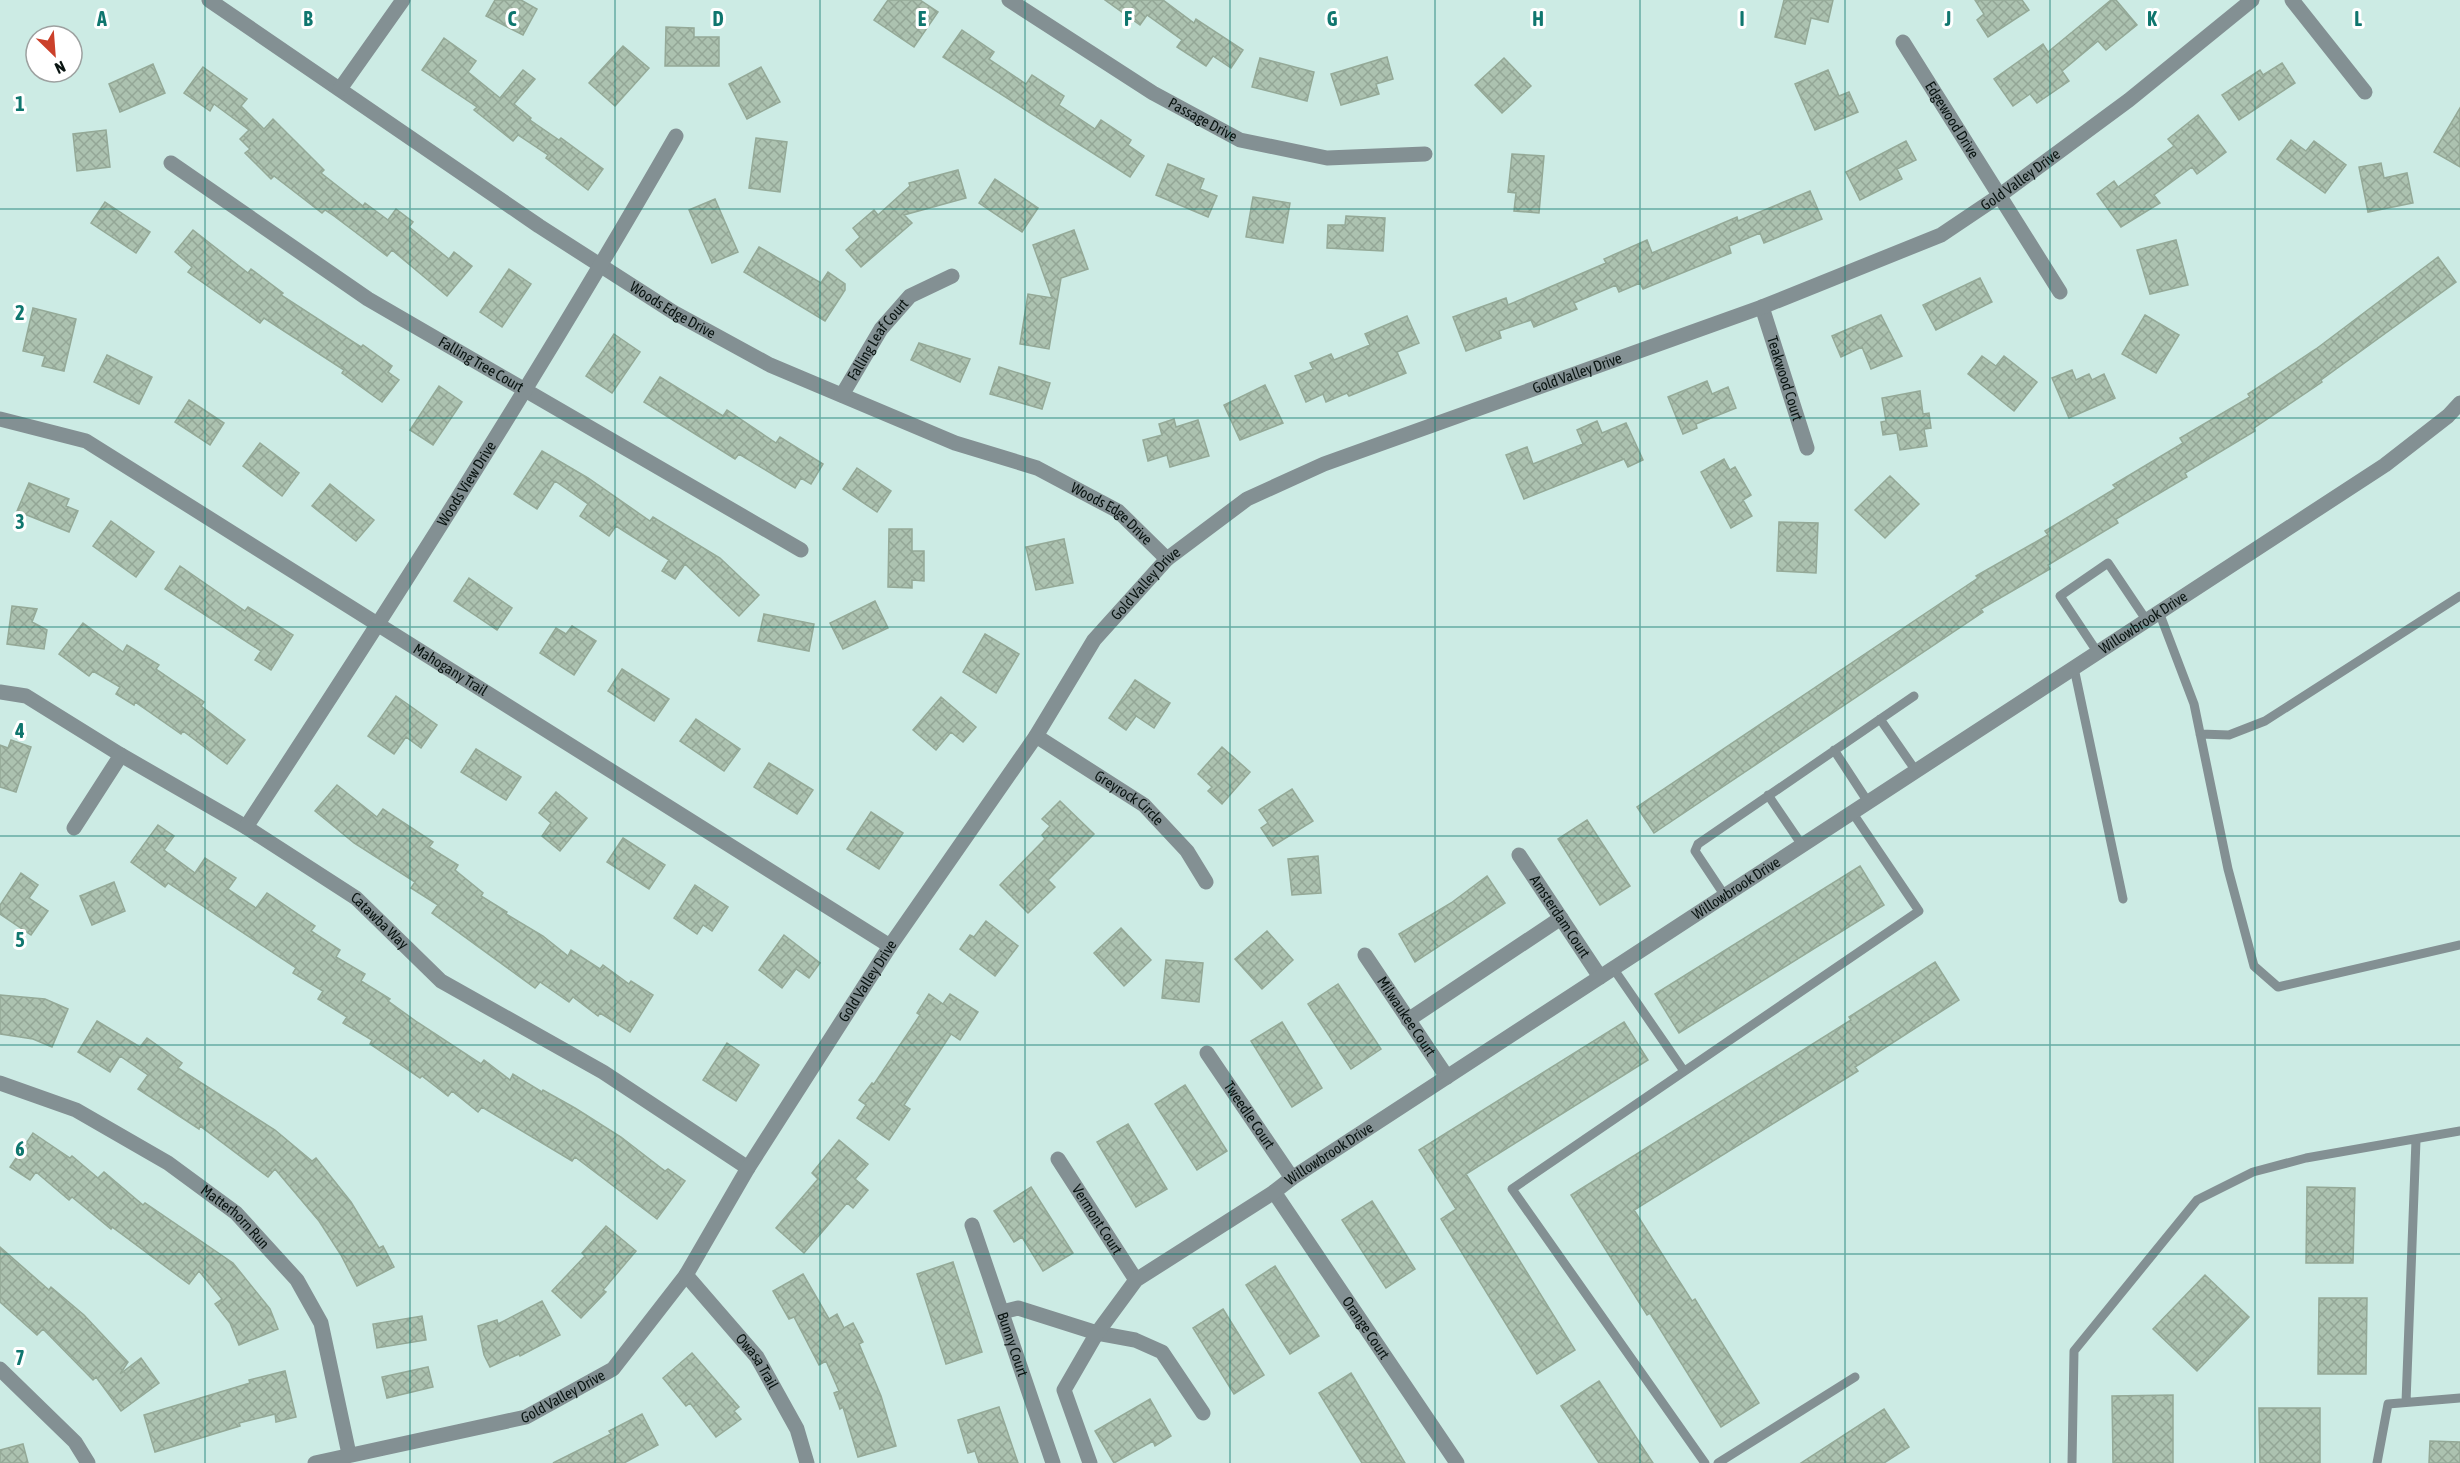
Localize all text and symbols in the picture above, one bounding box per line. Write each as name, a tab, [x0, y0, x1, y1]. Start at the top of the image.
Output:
text: A	[96, 7, 107, 30]
text: B	[303, 7, 313, 30]
text: C	[508, 7, 517, 30]
text: D	[712, 7, 724, 30]
text: E	[918, 7, 927, 30]
text: F	[1124, 7, 1132, 30]
text: G	[1327, 7, 1338, 30]
text: H	[1532, 7, 1544, 30]
text: I	[1739, 7, 1745, 30]
text: J	[1944, 7, 1951, 30]
text: K	[2147, 7, 2157, 30]
text: L	[2354, 7, 2362, 30]
north arrow	[24, 24, 84, 84]
text: N	[52, 57, 68, 78]
street label: Edgewood Drive	[1922, 78, 1983, 161]
text: 1	[15, 92, 25, 115]
street label: Passage Drive	[1166, 94, 1241, 145]
street label: Gold Valley Drive	[1977, 145, 2063, 214]
street label: Woods Edge Drive	[627, 278, 719, 342]
street label: Falling Leaf Court	[844, 295, 911, 383]
text: 2	[15, 301, 25, 324]
street label: Falling Tree Court	[436, 333, 527, 395]
street label: Teakwood Court	[1764, 334, 1807, 423]
street label: Gold Valley Drive	[1530, 349, 1624, 397]
street label: Woods View Drive	[433, 438, 499, 529]
street label: Woods Edge Drive	[1068, 479, 1156, 548]
text: 3	[15, 510, 25, 533]
street label: Gold Valley Drive	[1107, 543, 1183, 623]
street label: Willowbrook Drive	[2096, 587, 2190, 657]
street label: Mahogany Trail	[410, 640, 491, 699]
text: 4	[14, 719, 25, 742]
street label: Greyrock Circle	[1092, 767, 1168, 829]
street label: Willowbrook Drive	[1689, 853, 1783, 923]
street label: Amsterdam Court	[1527, 872, 1594, 961]
street label: Catawba Way	[348, 888, 412, 952]
text: 5	[15, 928, 25, 951]
street label: Gold Valley Drive	[835, 936, 900, 1025]
street label: Milwaukee Court	[1374, 973, 1439, 1059]
street label: Tweedle Court	[1221, 1078, 1278, 1152]
street label: Willowbrook Drive	[1281, 1118, 1376, 1188]
text: 6	[15, 1137, 25, 1160]
street label: Matterhorn Run	[198, 1181, 273, 1252]
street label: Vermont Court	[1069, 1181, 1126, 1257]
street label: Orange Court	[1339, 1293, 1393, 1362]
street label: Bunny Court	[994, 1310, 1032, 1379]
street label: Owasa Trail	[733, 1330, 782, 1392]
text: 7	[15, 1346, 25, 1369]
street label: Gold Valley Drive	[519, 1366, 608, 1426]

